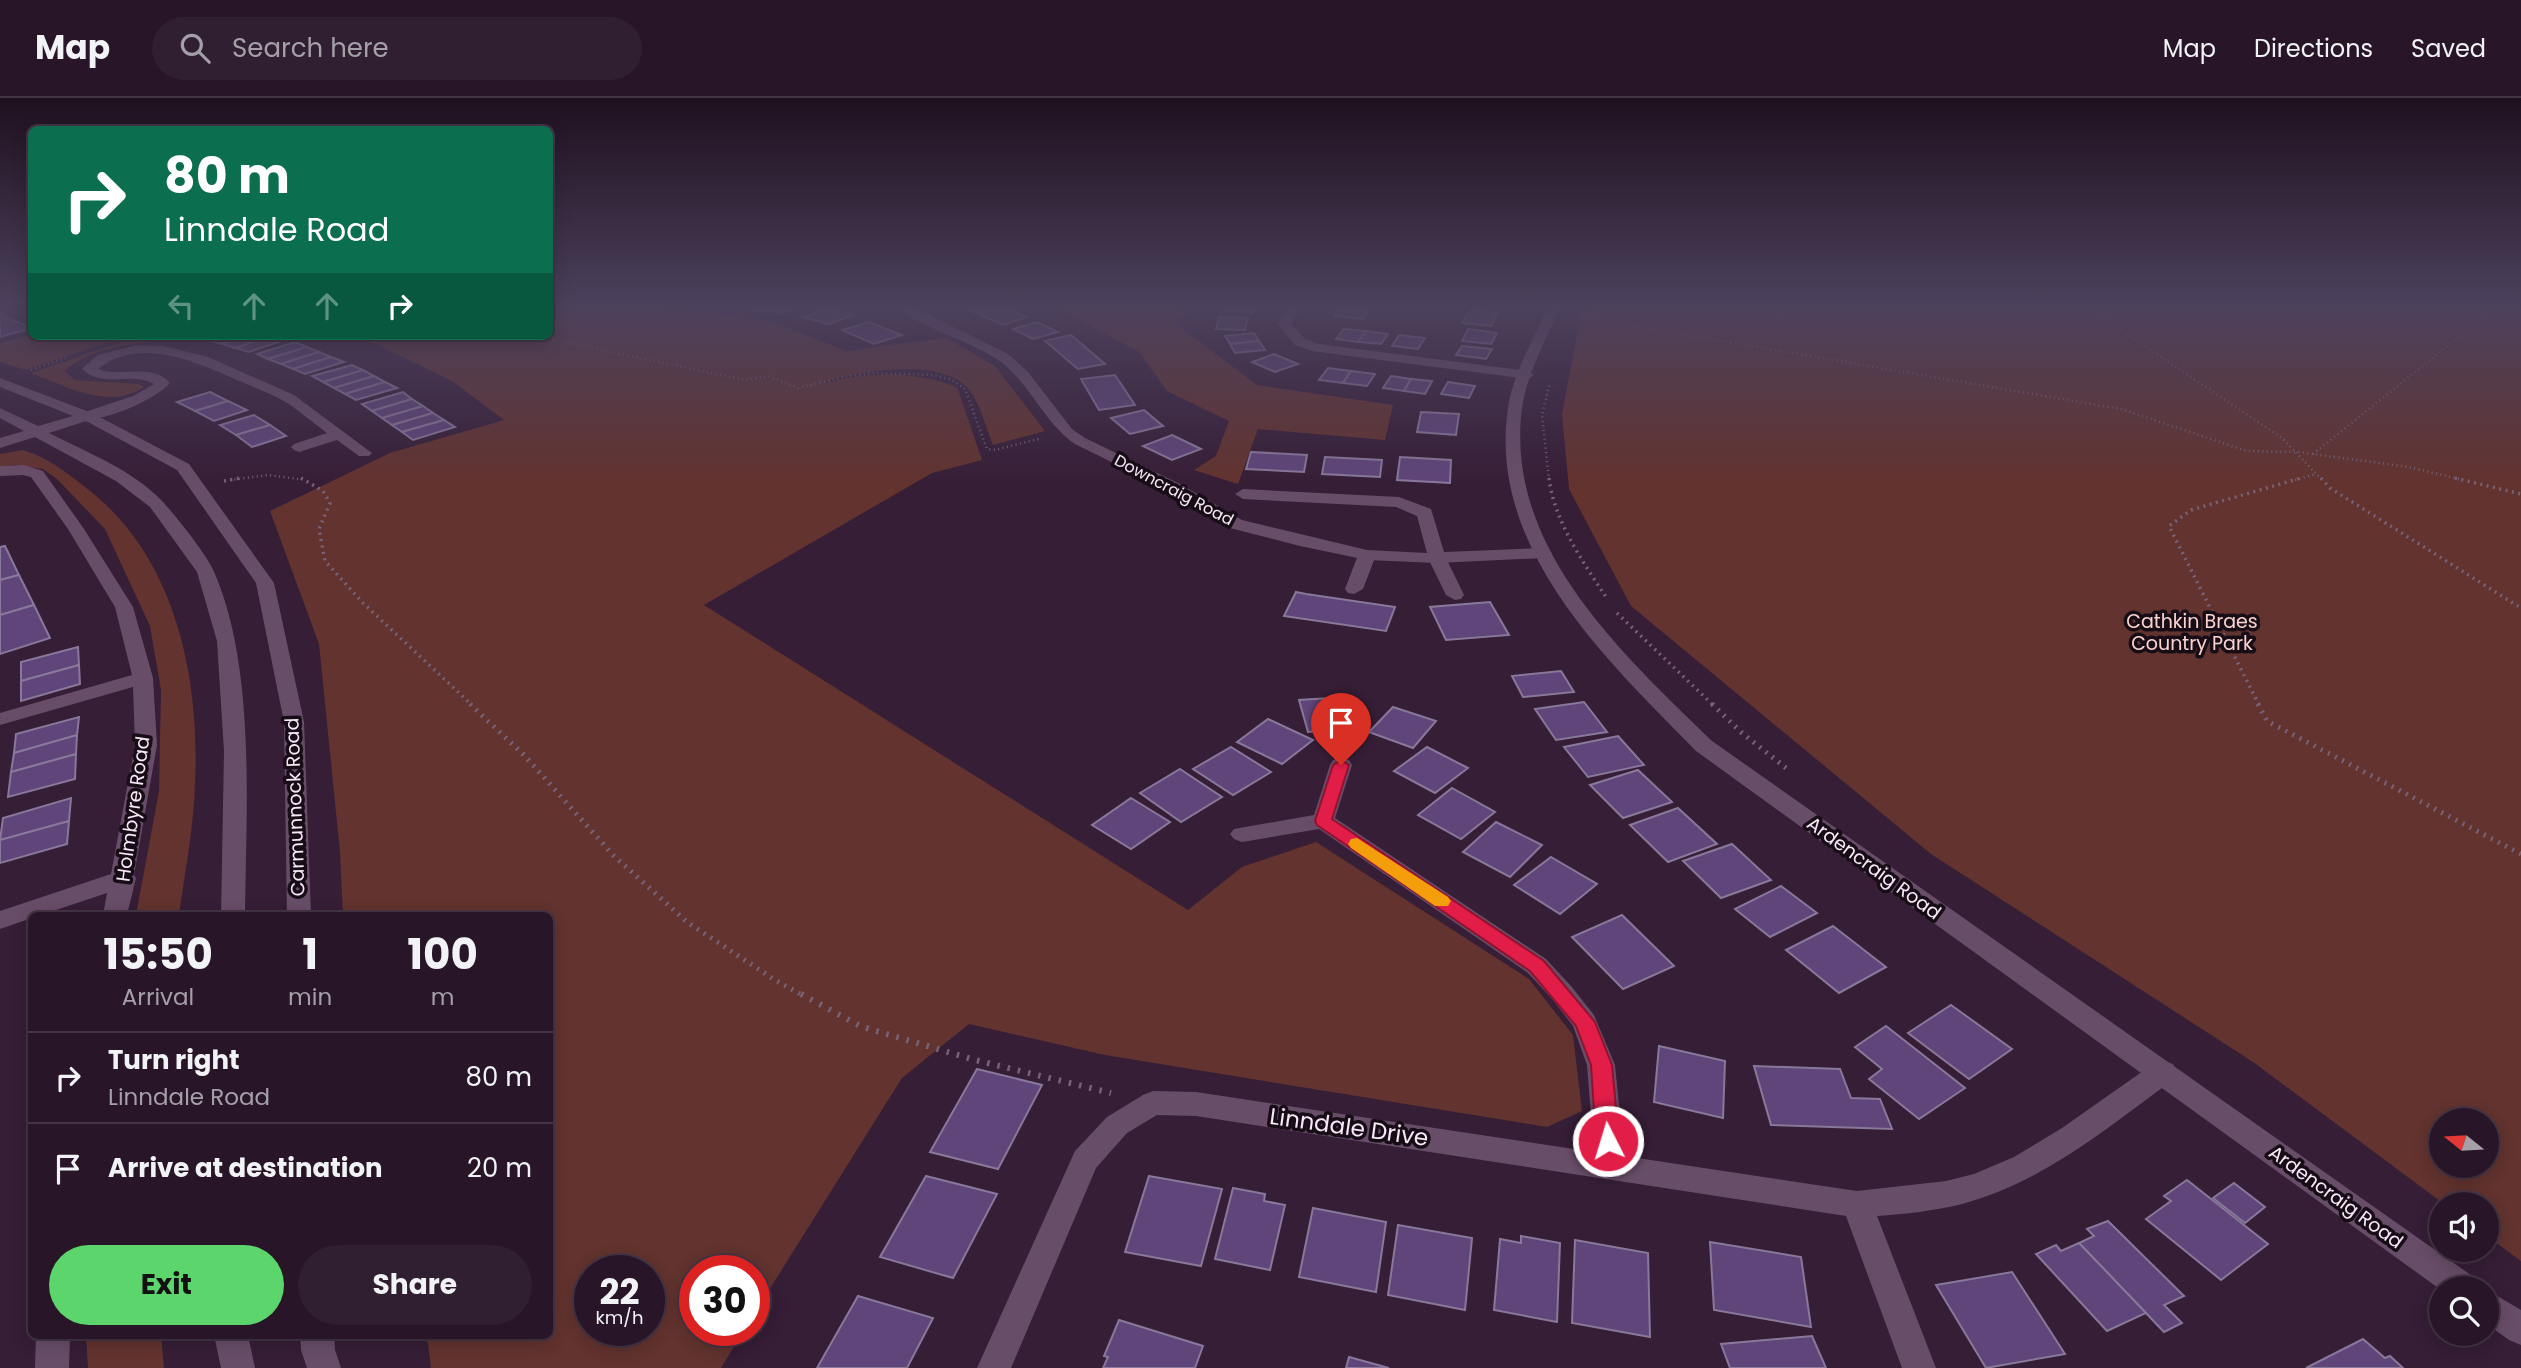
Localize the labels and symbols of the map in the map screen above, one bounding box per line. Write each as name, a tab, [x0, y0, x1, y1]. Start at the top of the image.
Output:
street label: Downcraig Road	[1110, 449, 1238, 531]
park label: Cathkin Braes Country Park	[2126, 608, 2258, 657]
pin	[1311, 693, 1371, 765]
street label: Carmunnock Road	[278, 717, 312, 897]
street label: Holmbyre Road	[109, 735, 157, 883]
street label: Ardencraig Road	[1801, 810, 1947, 926]
street label: Linndale Drive	[1268, 1100, 1430, 1154]
position arrow	[1571, 1104, 1645, 1178]
north arrow	[2429, 1108, 2499, 1178]
street label: Ardencraig Road	[2263, 1139, 2409, 1255]
speed limit sign: 30	[679, 1255, 770, 1346]

